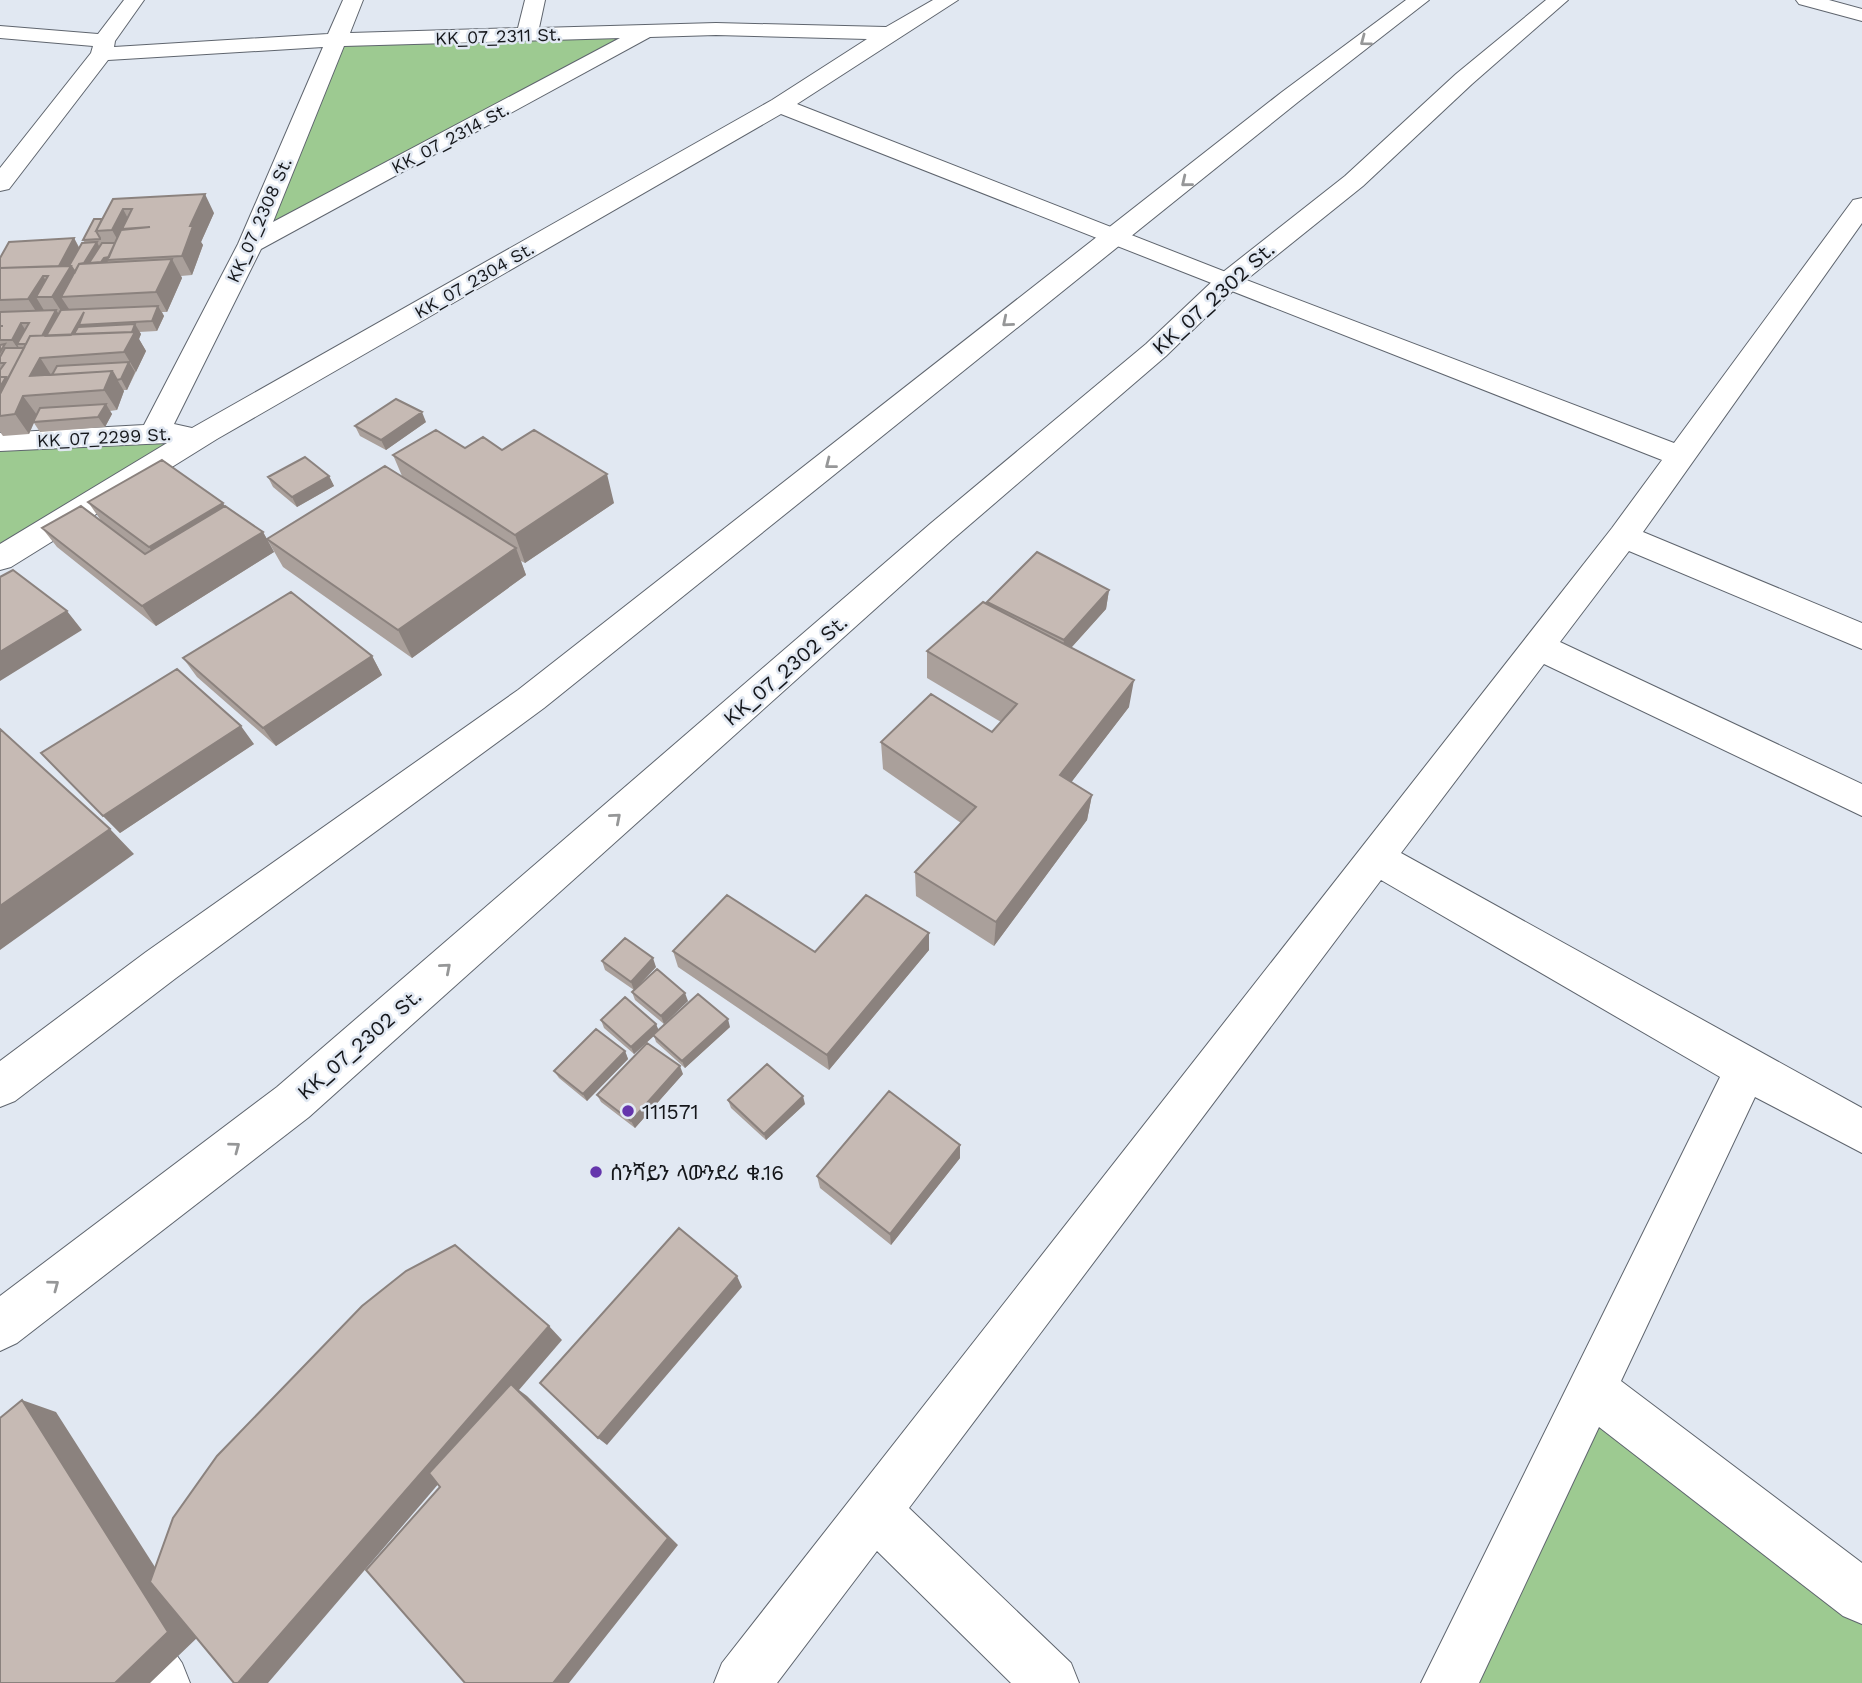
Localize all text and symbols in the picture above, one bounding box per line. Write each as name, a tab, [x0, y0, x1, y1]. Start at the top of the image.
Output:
street label: KK_07_2311 St.	[435, 23, 561, 49]
one-way arrow	[1360, 32, 1372, 45]
street label: KK_07_2314 St.	[388, 98, 512, 178]
street label: KK_07_2308 St.	[222, 154, 296, 286]
one-way arrow	[1182, 174, 1195, 186]
street label: KK_07_2302 St.	[1147, 236, 1279, 360]
street label: KK_07_2304 St.	[411, 237, 537, 323]
one-way arrow	[1002, 313, 1014, 326]
street label: KK_07_2299 St.	[36, 423, 172, 451]
one-way arrow	[825, 456, 837, 469]
street label: KK_07_2302 St.	[718, 609, 852, 731]
one-way arrow	[608, 814, 621, 826]
one-way arrow	[437, 964, 450, 976]
street label: KK_07_2302 St.	[292, 983, 426, 1105]
place label: 111571	[642, 1099, 699, 1124]
marker: 111571	[620, 1103, 636, 1119]
one-way arrow	[227, 1142, 239, 1155]
place label: ሰንሻይን ላውንደሪ ቁ.16	[610, 1160, 784, 1185]
marker: ሰንሻይን ላውንደሪ ቁ.16	[588, 1164, 604, 1180]
one-way arrow	[46, 1280, 59, 1293]

